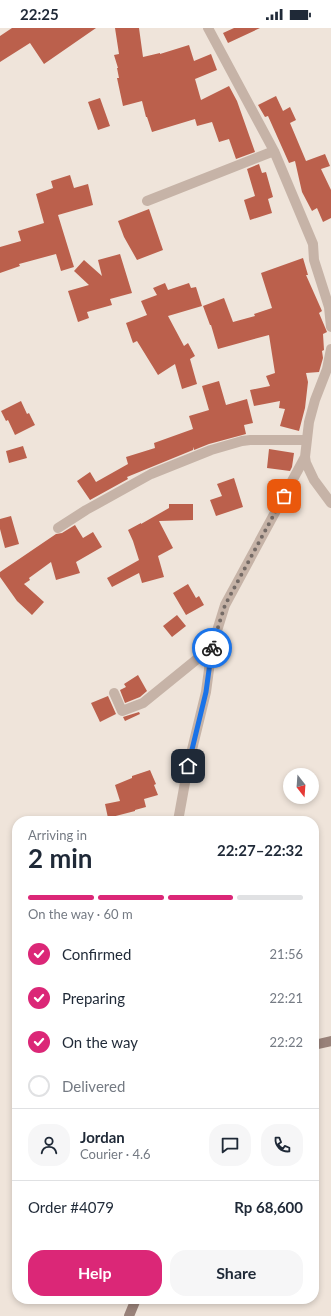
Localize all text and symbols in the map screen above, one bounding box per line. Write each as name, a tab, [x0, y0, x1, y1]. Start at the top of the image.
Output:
text: 22:25	[20, 5, 59, 23]
pin	[267, 479, 301, 513]
icon: bag	[273, 485, 295, 507]
courier	[192, 628, 232, 668]
icon: bike	[201, 637, 223, 659]
pin	[171, 749, 205, 783]
icon: home	[177, 755, 199, 777]
north arrow	[283, 768, 319, 804]
map controls	[283, 768, 319, 804]
text: Arriving in	[28, 827, 87, 843]
text: 22:27–22:32	[217, 841, 303, 859]
text: 2 min	[28, 842, 92, 874]
text: On the way · 60 m	[28, 906, 133, 922]
icon: check	[28, 943, 50, 965]
text: Confirmed	[62, 945, 131, 963]
text: 21:56	[270, 946, 303, 962]
icon: check	[28, 987, 50, 1009]
text: Preparing	[62, 989, 125, 1007]
text: 22:21	[270, 990, 303, 1006]
icon: check	[28, 1031, 50, 1053]
text: On the way	[62, 1033, 138, 1051]
text: 22:22	[270, 1034, 303, 1050]
text: Delivered	[62, 1077, 125, 1095]
button: person	[28, 1124, 70, 1166]
button: chat	[209, 1124, 251, 1166]
button: phone	[261, 1124, 303, 1166]
text: Jordan	[80, 1128, 125, 1146]
text: Courier · 4.6	[80, 1146, 151, 1162]
text: Order #4079	[28, 1198, 114, 1216]
text: Rp 68,600	[234, 1198, 303, 1216]
button: Help	[28, 1250, 162, 1296]
button: Share	[170, 1250, 303, 1296]

